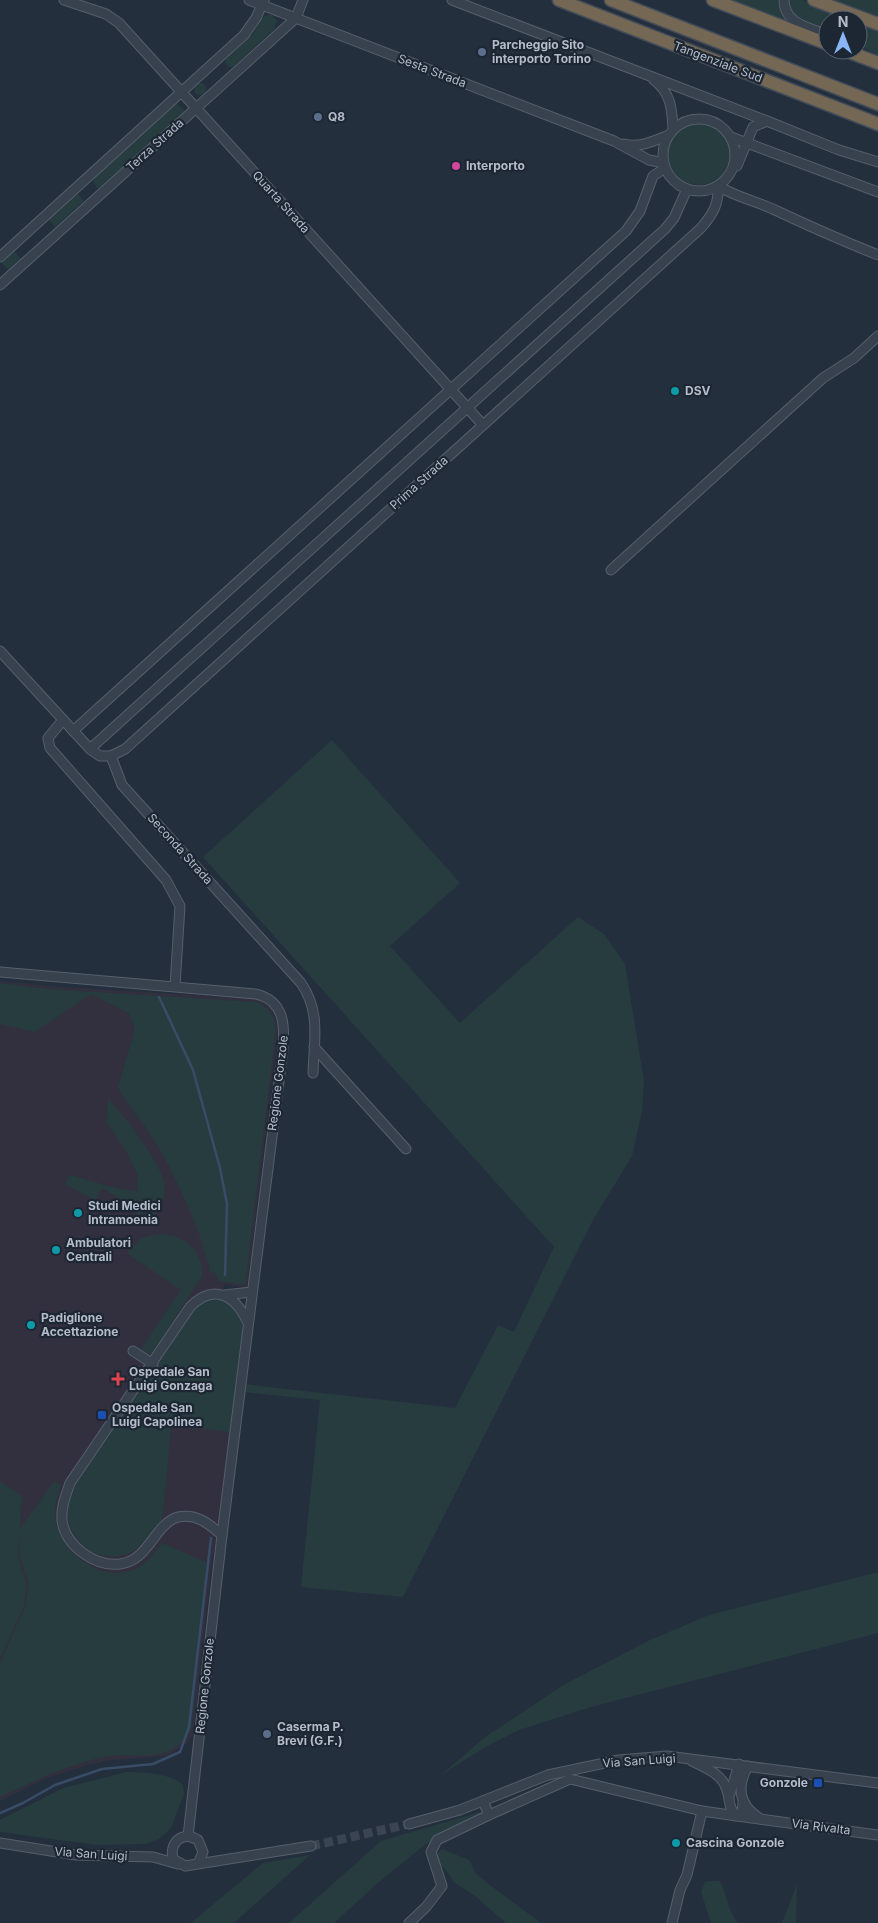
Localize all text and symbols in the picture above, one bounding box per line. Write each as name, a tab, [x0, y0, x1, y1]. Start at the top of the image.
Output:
north arrow	[818, 10, 868, 60]
text: N	[838, 13, 848, 30]
place label: Parcheggio Sito interporto Torino	[492, 37, 591, 66]
street label: Tangenziale Sud	[672, 38, 765, 85]
marker: Parcheggio Sito interporto Torino	[476, 46, 488, 58]
street label: Sesta Strada	[396, 51, 469, 90]
place label: Q8	[328, 109, 345, 124]
marker: Q8	[312, 111, 324, 123]
street label: Terza Strada	[123, 115, 186, 174]
place label: Interporto	[466, 158, 525, 173]
marker: Interporto	[450, 160, 462, 172]
street label: Quarta Strada	[249, 167, 313, 236]
place label: DSV	[685, 383, 711, 398]
marker: DSV	[669, 385, 681, 397]
street label: Prima Strada	[387, 453, 451, 513]
street label: Seconda Strada	[145, 810, 216, 887]
street label: Regione Gonzole	[264, 1034, 291, 1132]
place label: Studi Medici Intramoenia	[88, 1198, 161, 1227]
marker: Studi Medici Intramoenia	[72, 1207, 84, 1219]
place label: Ambulatori Centrali	[66, 1235, 131, 1264]
marker: Ambulatori Centrali	[50, 1244, 62, 1256]
place label: Padiglione Accettazione	[41, 1310, 118, 1339]
marker: Padiglione Accettazione	[25, 1319, 37, 1331]
place label: Ospedale San Luigi Gonzaga	[129, 1364, 212, 1393]
marker: Ospedale San Luigi Gonzaga	[111, 1372, 125, 1386]
place label: Ospedale San Luigi Capolinea	[112, 1400, 202, 1429]
marker: Ospedale San Luigi Capolinea	[96, 1409, 108, 1421]
street label: Regione Gonzole	[192, 1637, 217, 1735]
place label: Caserma P. Brevi (G.F.)	[277, 1719, 344, 1748]
marker: Caserma P. Brevi (G.F.)	[261, 1728, 273, 1740]
street label: Via San Luigi	[602, 1750, 676, 1771]
place label: Gonzole	[760, 1775, 808, 1790]
marker: Gonzole	[812, 1777, 824, 1789]
street label: Via Rivalta	[791, 1815, 851, 1838]
place label: Cascina Gonzole	[686, 1835, 784, 1850]
marker: Cascina Gonzole	[670, 1837, 682, 1849]
street label: Via San Luigi	[54, 1843, 128, 1864]

